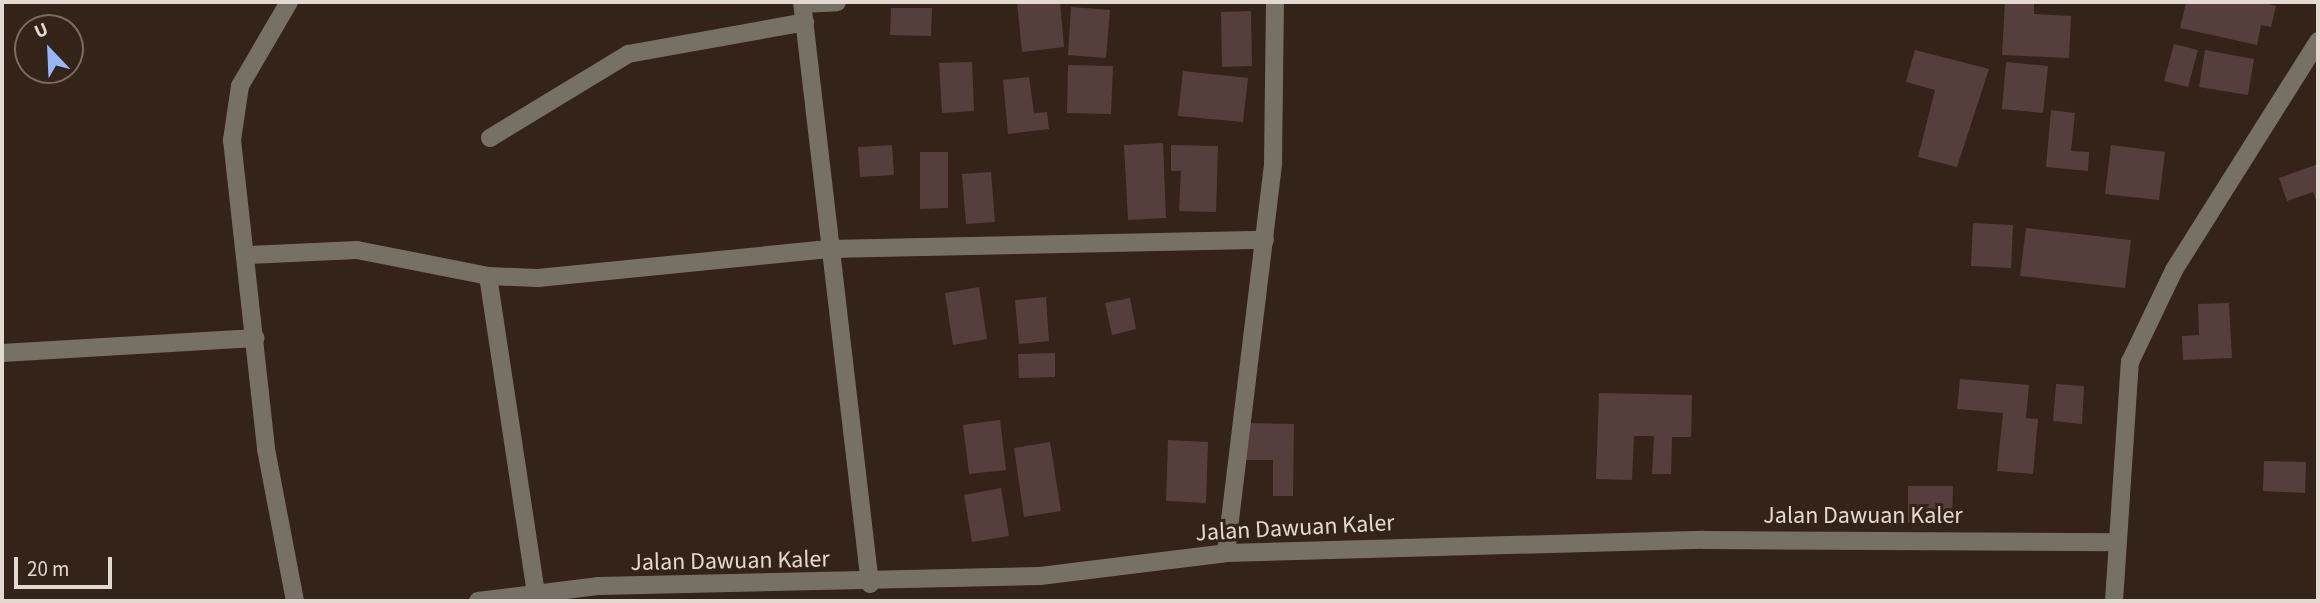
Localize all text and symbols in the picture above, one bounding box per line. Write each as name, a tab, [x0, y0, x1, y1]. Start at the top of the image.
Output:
north arrow	[14, 14, 84, 84]
text: U	[30, 16, 52, 46]
street label: Jalan Dawuan Kaler	[1763, 502, 1963, 530]
street label: Jalan Dawuan Kaler	[1195, 508, 1395, 548]
scale bar	[18, 544, 116, 588]
street label: Jalan Dawuan Kaler	[630, 545, 830, 577]
text: 20 m	[27, 554, 69, 584]

